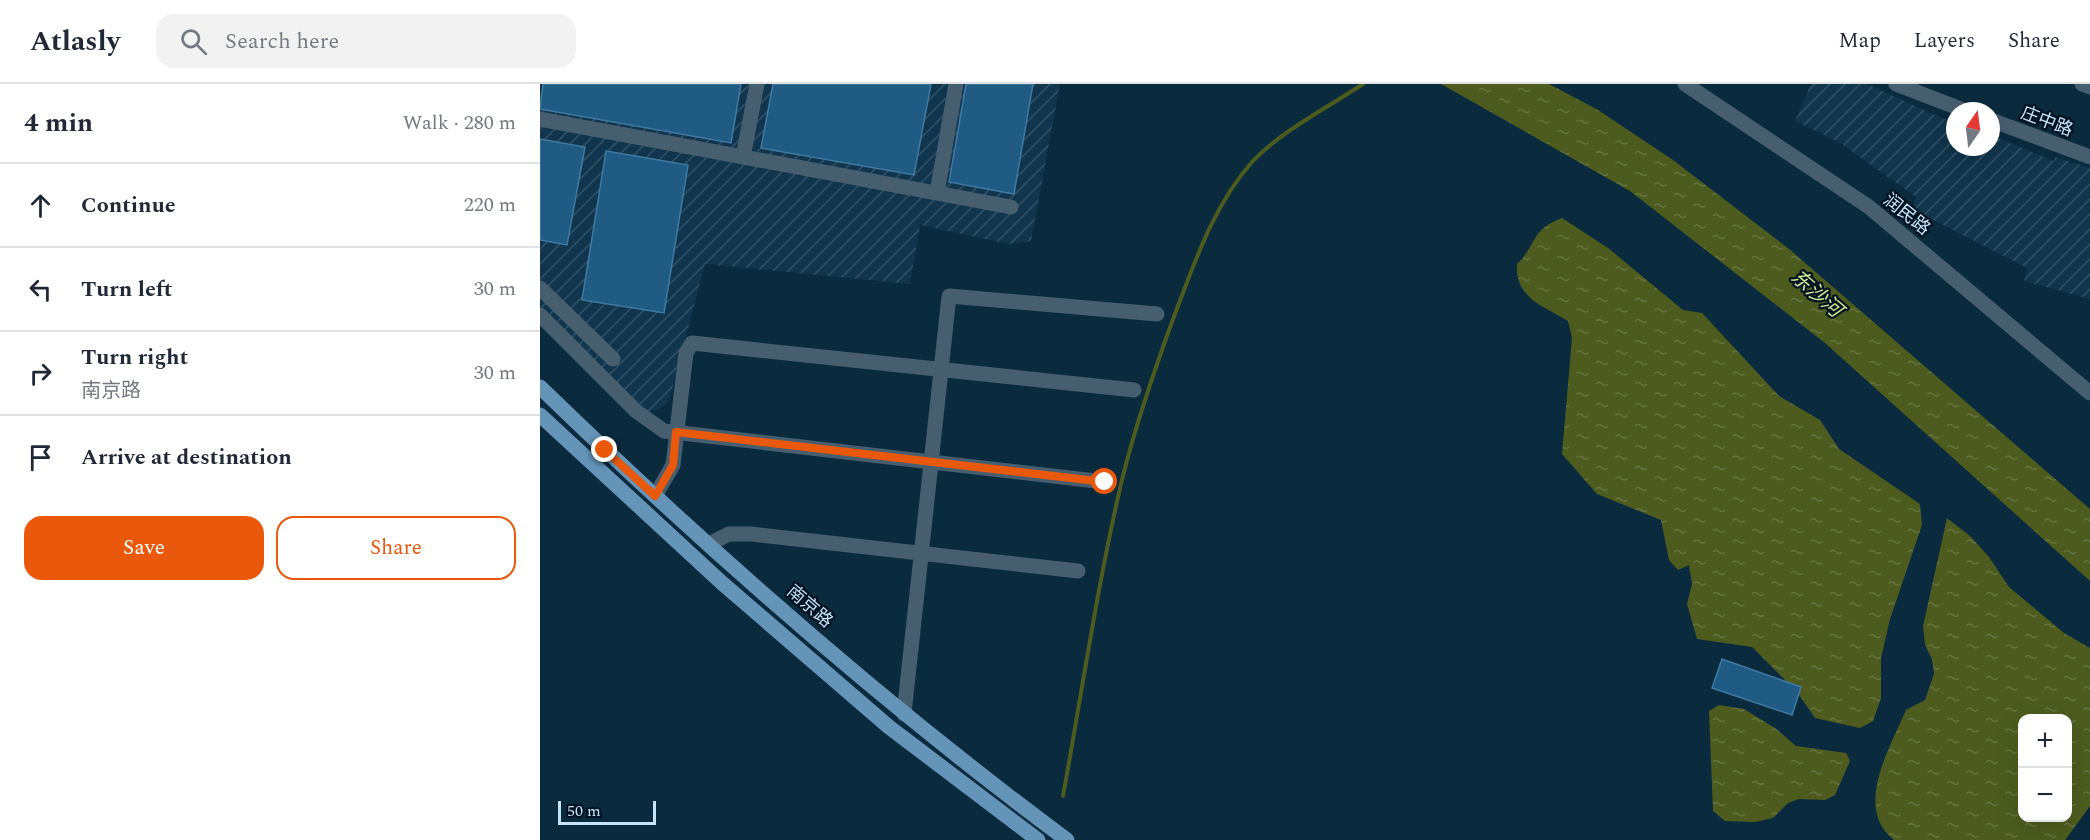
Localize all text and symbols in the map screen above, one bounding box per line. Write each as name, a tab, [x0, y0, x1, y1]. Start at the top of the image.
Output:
search box	[156, 14, 576, 68]
text: Atlasly	[30, 20, 120, 63]
icon: search	[177, 25, 210, 58]
text: Search here	[225, 25, 339, 58]
text: Map	[1839, 25, 1881, 57]
text: Layers	[1914, 25, 1975, 57]
text: Share	[2008, 25, 2060, 57]
street label: 庄中路	[2017, 99, 2077, 144]
north arrow	[1946, 102, 2000, 156]
text: 4 min	[24, 103, 93, 143]
text: Walk · 280 m	[403, 108, 516, 138]
street label: 润民路	[1877, 187, 1936, 242]
icon: ahead	[24, 189, 57, 222]
text: Continue	[81, 189, 176, 222]
text: 220 m	[464, 190, 516, 220]
water label: 东沙河	[1784, 263, 1852, 327]
icon: left	[24, 273, 57, 306]
text: Turn left	[81, 273, 173, 306]
text: 30 m	[474, 274, 516, 304]
text: Turn right	[81, 341, 188, 374]
icon: right	[24, 357, 57, 390]
text: 30 m	[474, 358, 516, 388]
text: 南京路	[81, 376, 141, 406]
route end	[591, 436, 617, 462]
icon: arrive	[24, 441, 57, 474]
text: Arrive at destination	[81, 441, 292, 474]
route start	[1091, 468, 1117, 494]
button: Save	[24, 516, 264, 580]
button: Share	[276, 516, 516, 580]
street label: 南京路	[780, 578, 839, 634]
map controls	[2018, 714, 2072, 822]
button: +	[2018, 714, 2072, 768]
button: −	[2018, 768, 2072, 822]
scale bar	[558, 798, 656, 826]
text: 50 m	[567, 799, 601, 823]

